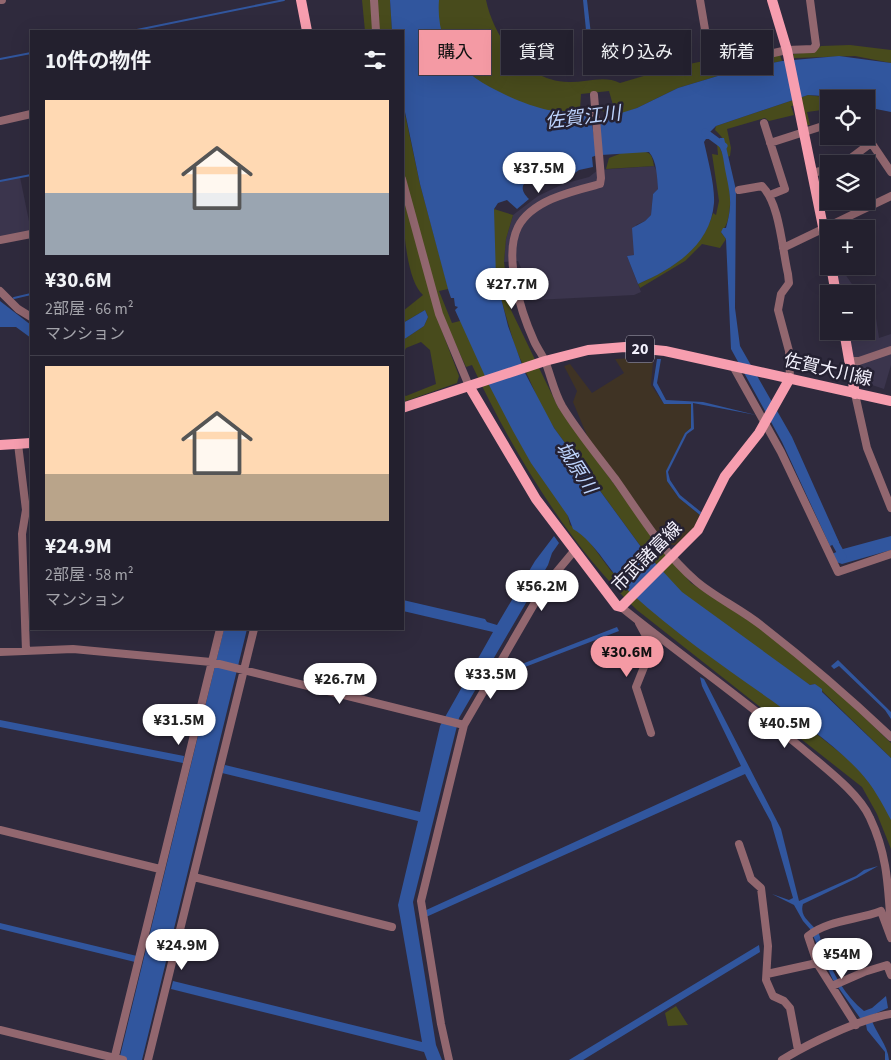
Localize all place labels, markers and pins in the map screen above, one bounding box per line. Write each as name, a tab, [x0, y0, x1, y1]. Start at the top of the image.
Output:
pin: ¥37.5M	[498, 152, 580, 194]
pin: ¥27.7M	[471, 268, 553, 310]
pin: ¥56.2M	[501, 570, 583, 612]
pin: ¥30.6M	[586, 636, 668, 678]
pin: ¥33.5M	[450, 658, 532, 700]
pin: ¥26.7M	[299, 662, 381, 705]
pin: ¥31.5M	[138, 704, 220, 746]
pin: ¥40.5M	[744, 706, 826, 749]
pin: ¥24.9M	[141, 928, 223, 971]
pin: ¥54M	[812, 938, 872, 980]

